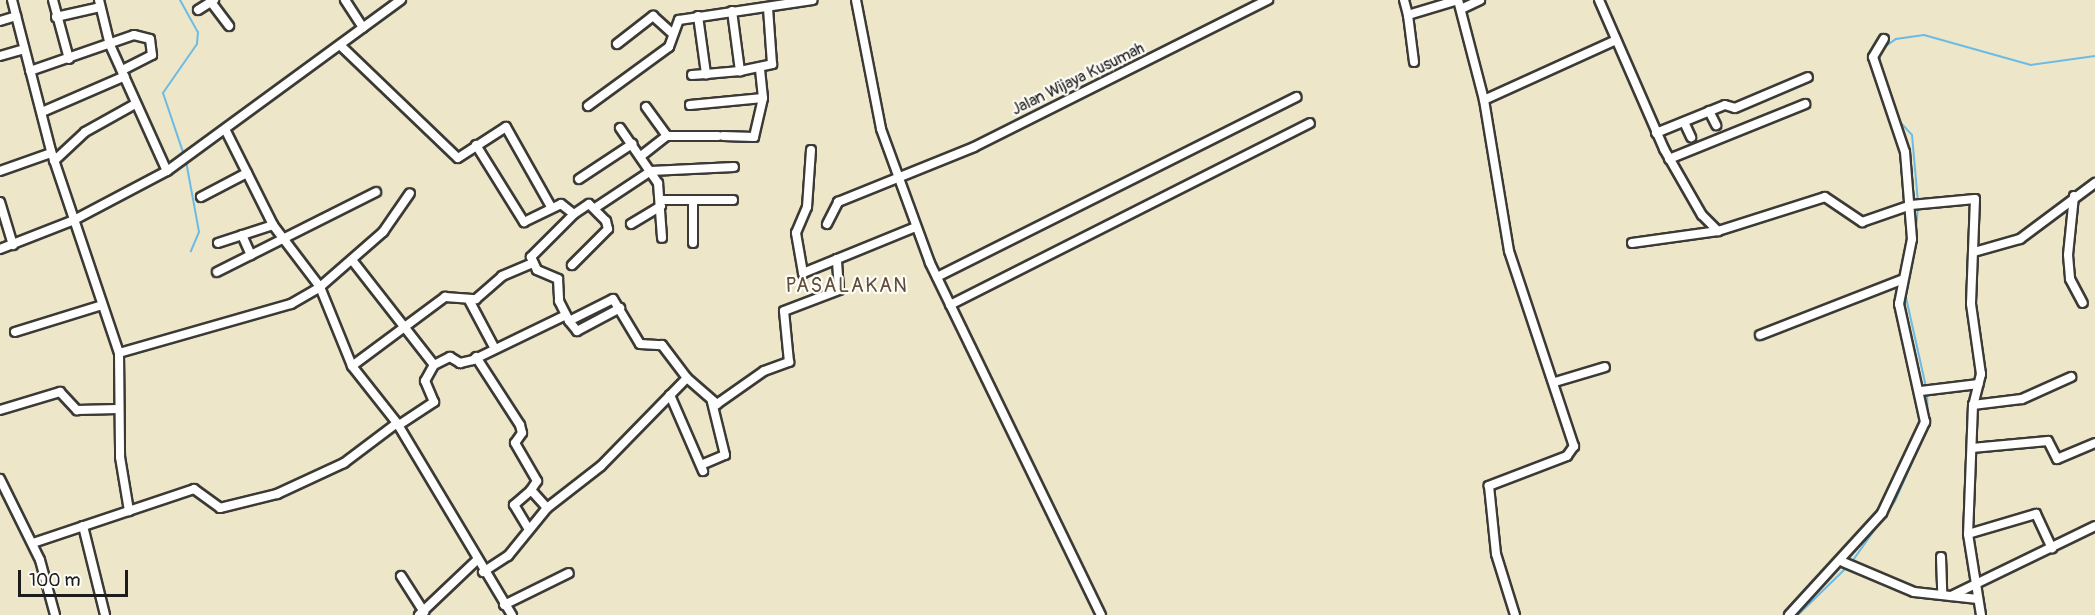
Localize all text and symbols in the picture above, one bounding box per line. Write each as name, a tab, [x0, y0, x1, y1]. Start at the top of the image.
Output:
street label: Jalan Wijaya Kusumah	[1008, 39, 1148, 119]
district label: PASALAKAN	[786, 273, 908, 297]
scale bar	[21, 558, 130, 596]
text: 100 m	[29, 569, 81, 592]

